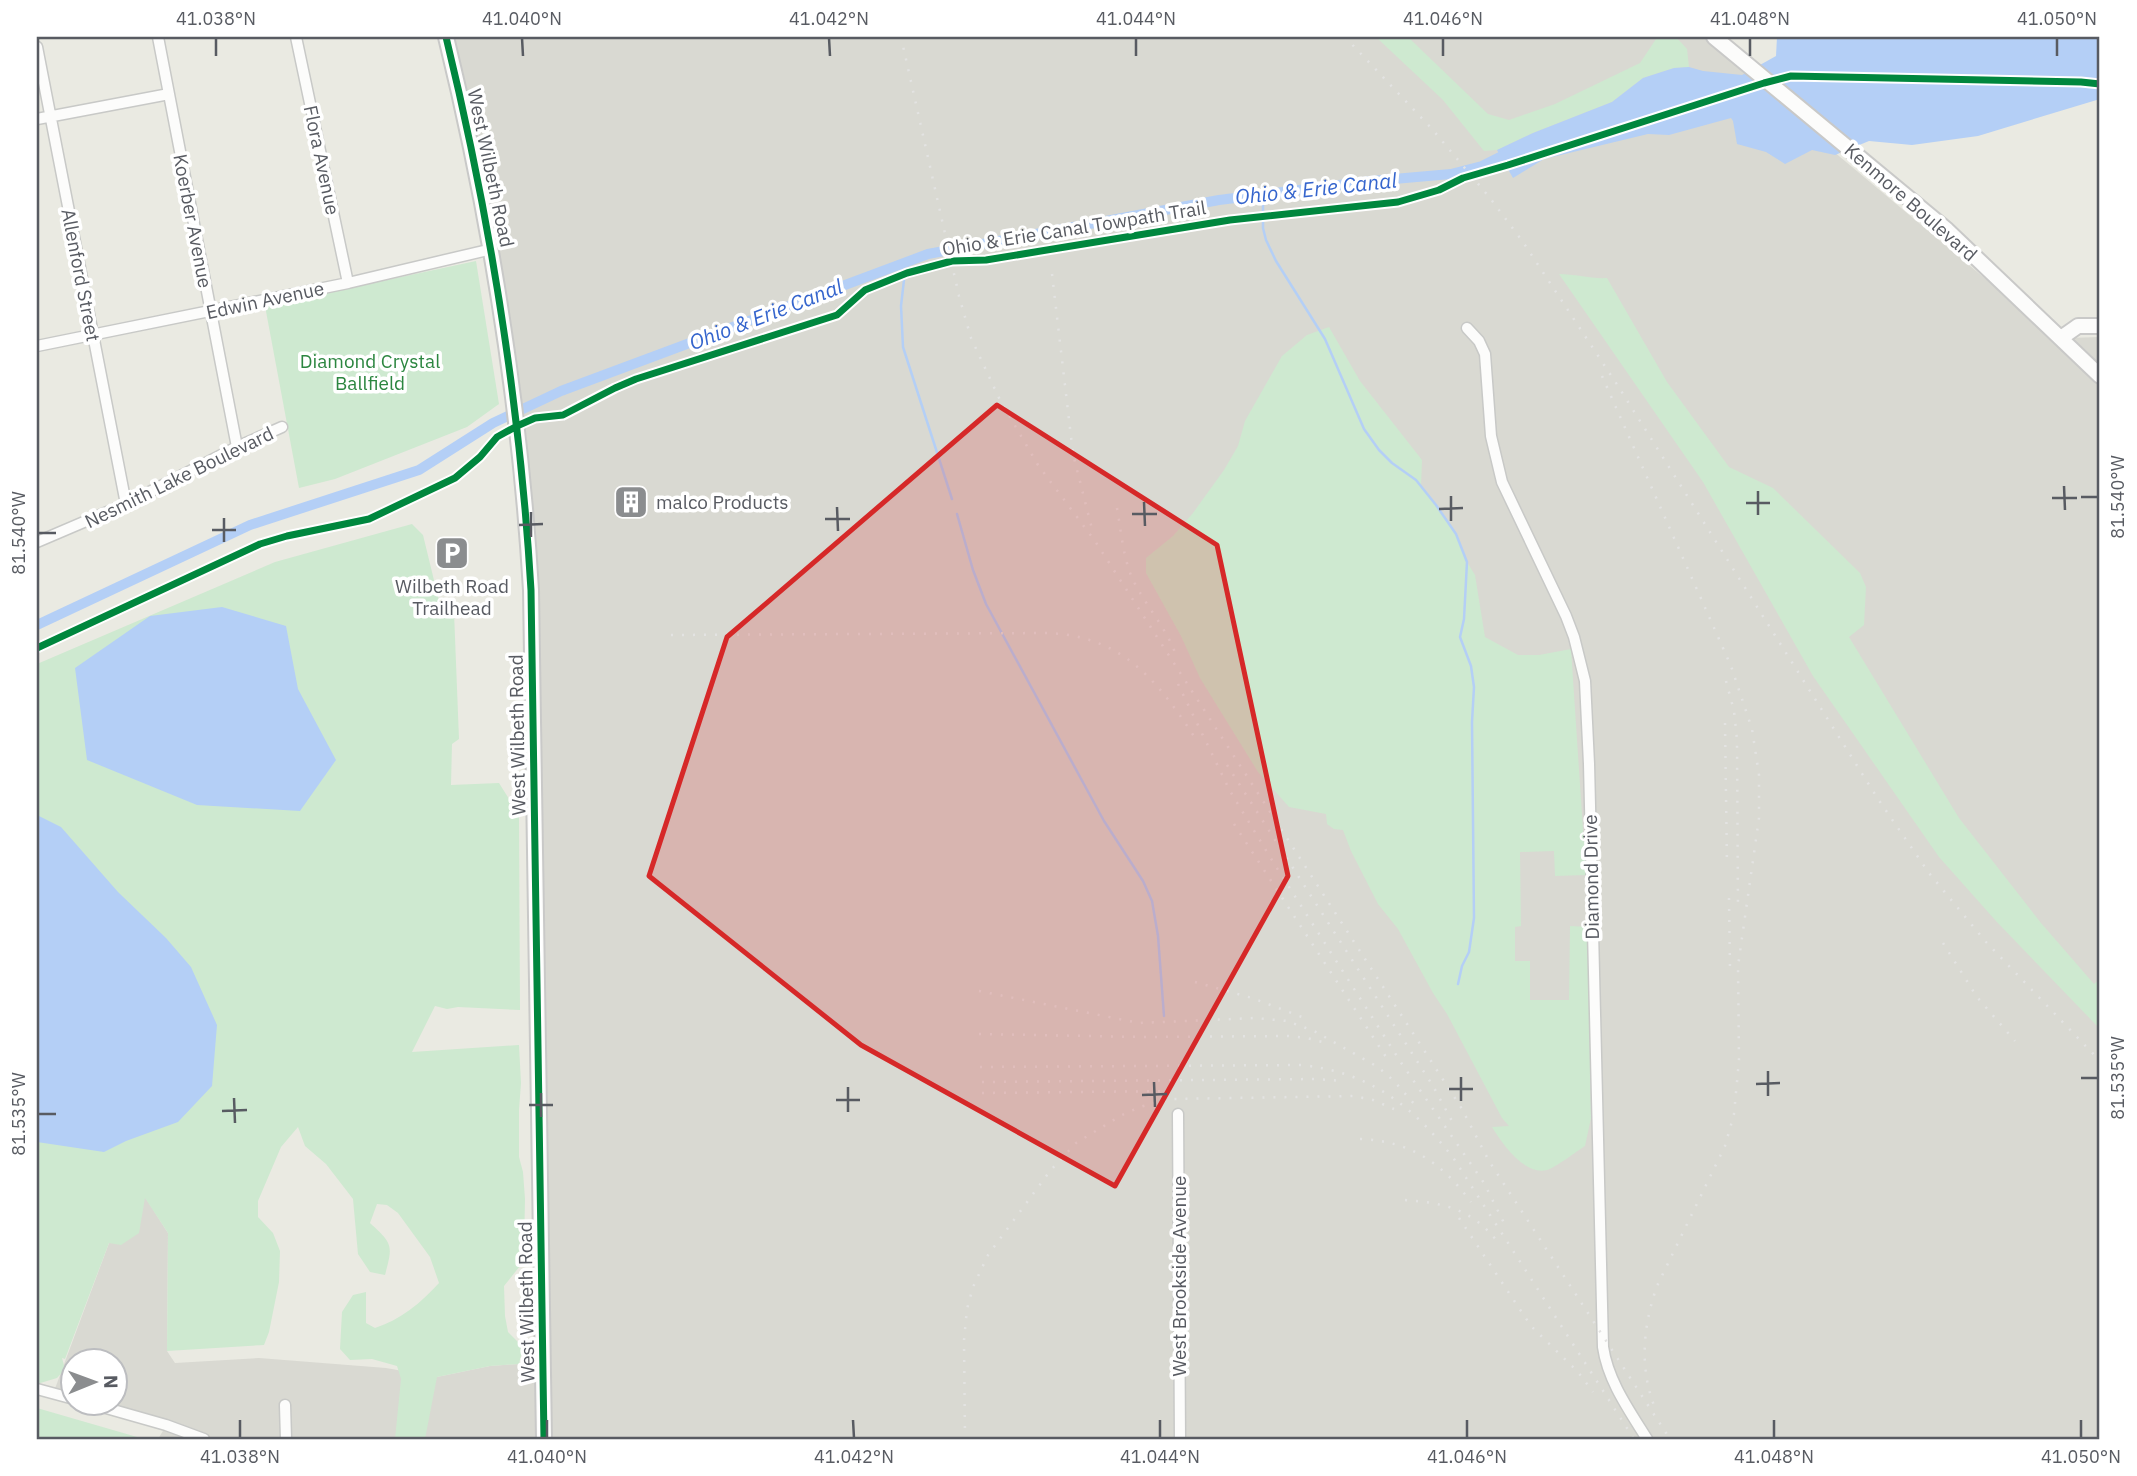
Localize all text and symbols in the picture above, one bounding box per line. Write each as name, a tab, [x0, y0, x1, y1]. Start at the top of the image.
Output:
text: 41.038°N	[176, 7, 256, 30]
text: 41.040°N	[482, 7, 562, 30]
text: 41.042°N	[789, 7, 869, 30]
text: 41.044°N	[1096, 7, 1176, 30]
text: 41.046°N	[1403, 7, 1483, 30]
text: 41.048°N	[1710, 7, 1790, 30]
text: 41.050°N	[2017, 7, 2097, 30]
street label: West Wilbeth Road	[462, 87, 520, 249]
street label: Flora Avenue	[299, 103, 345, 217]
street label: Kenmore Boulevard	[1840, 138, 1982, 266]
street label: Koerber Avenue	[168, 152, 218, 290]
water label: Ohio & Erie Canal	[1234, 166, 1398, 210]
street label: Ohio & Erie Canal Towpath Trail	[940, 195, 1208, 261]
street label: Allenford Street	[56, 207, 106, 343]
water label: Ohio & Erie Canal	[685, 272, 847, 356]
street label: Edwin Avenue	[204, 276, 326, 324]
park label: Diamond Crystal Ballfield	[300, 349, 440, 395]
street label: Nesmith Lake Boulevard	[81, 421, 277, 533]
text: 81.540°W	[2106, 455, 2129, 539]
building icon: malco Products	[612, 483, 650, 521]
place label: malco Products	[656, 490, 789, 514]
text: 81.540°W	[7, 491, 30, 575]
parking icon: Wilbeth Road Trailhead	[433, 534, 471, 572]
place label: Wilbeth Road Trailhead	[395, 574, 509, 620]
street label: West Wilbeth Road	[504, 654, 530, 816]
street label: Diamond Drive	[1578, 814, 1604, 940]
text: 81.535°W	[2106, 1036, 2129, 1120]
text: 81.535°W	[7, 1072, 30, 1156]
street label: West Brookside Avenue	[1167, 1175, 1191, 1377]
street label: West Wilbeth Road	[513, 1221, 539, 1383]
north arrow	[60, 1346, 130, 1416]
text: N	[99, 1375, 123, 1389]
text: 41.038°N	[200, 1445, 280, 1468]
text: 41.040°N	[507, 1445, 587, 1468]
text: 41.042°N	[814, 1445, 894, 1468]
text: 41.044°N	[1120, 1445, 1200, 1468]
text: 41.046°N	[1427, 1445, 1507, 1468]
text: 41.048°N	[1734, 1445, 1814, 1468]
text: 41.050°N	[2041, 1445, 2121, 1468]

